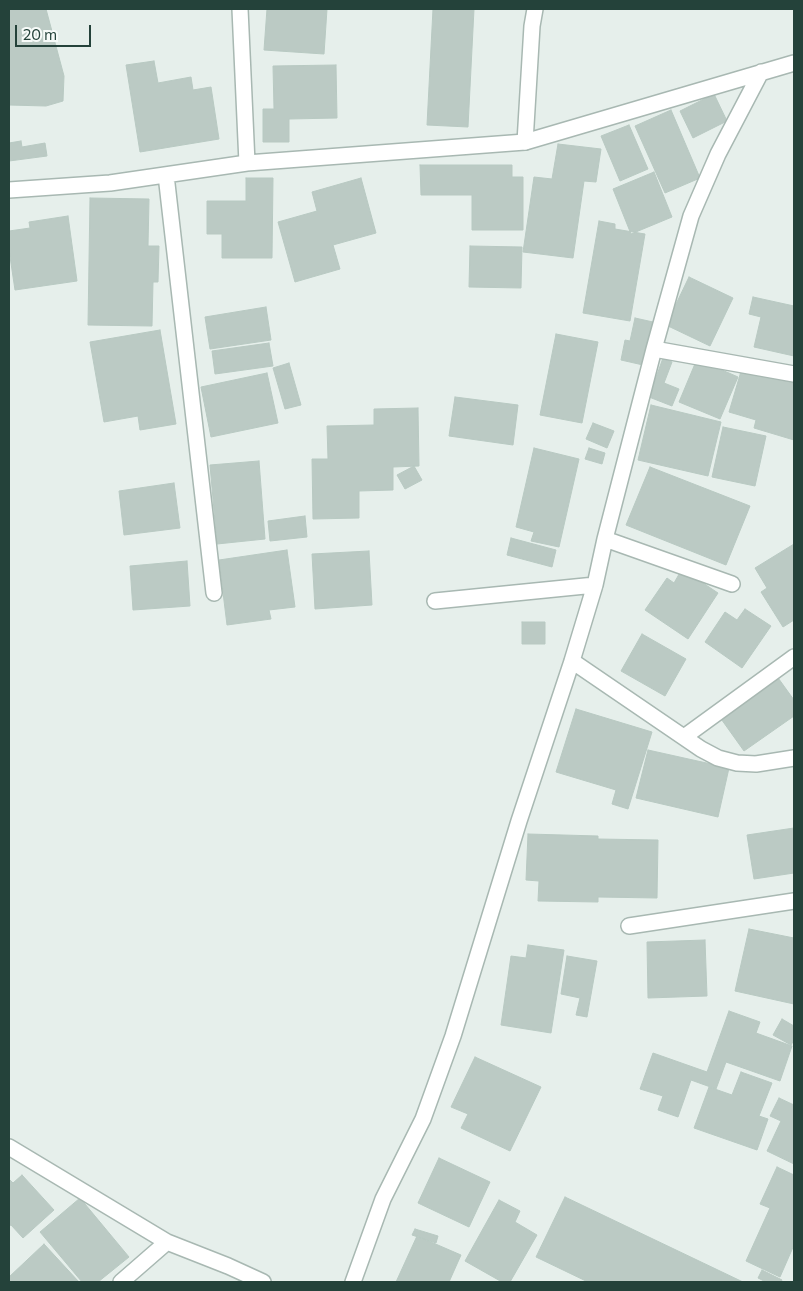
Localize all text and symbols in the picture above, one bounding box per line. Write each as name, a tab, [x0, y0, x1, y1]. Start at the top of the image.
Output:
scale bar	[18, 15, 94, 47]
text: 20 m	[23, 25, 57, 43]

